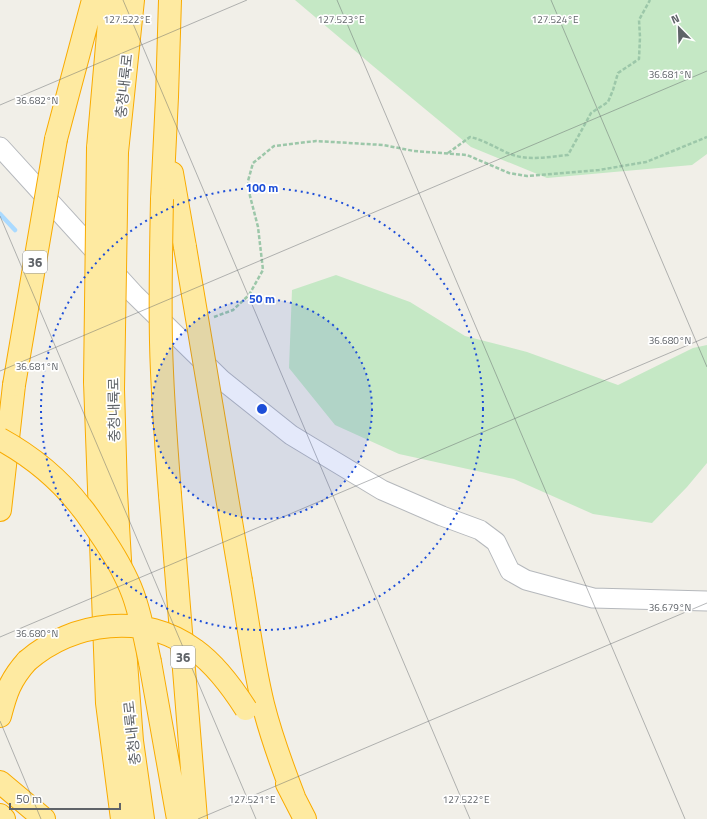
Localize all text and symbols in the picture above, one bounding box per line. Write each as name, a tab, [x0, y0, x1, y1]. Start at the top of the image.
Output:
north arrow	[659, 8, 699, 48]
text: N	[668, 10, 682, 28]
text: 127.522°E	[104, 12, 151, 27]
text: 127.523°E	[318, 12, 365, 27]
text: 127.524°E	[532, 12, 579, 27]
street label: 충청내륙로	[110, 53, 137, 119]
text: 36.681°N	[649, 67, 691, 82]
text: 36.682°N	[16, 93, 58, 108]
text: 100 m	[246, 178, 278, 197]
road number: 36	[23, 251, 47, 273]
text: 50 m	[249, 289, 275, 308]
text: 36.680°N	[649, 333, 691, 348]
text: 36.681°N	[16, 359, 58, 374]
street label: 충청내륙로	[102, 378, 125, 442]
centre of rings	[255, 402, 269, 416]
text: 36.679°N	[649, 600, 691, 615]
text: 36.680°N	[16, 626, 58, 641]
road number: 36	[171, 646, 195, 668]
street label: 충청내륙로	[118, 700, 145, 766]
scale bar	[10, 785, 120, 811]
text: 50 m	[16, 789, 42, 808]
text: 127.521°E	[229, 792, 276, 807]
text: 127.522°E	[443, 792, 490, 807]

